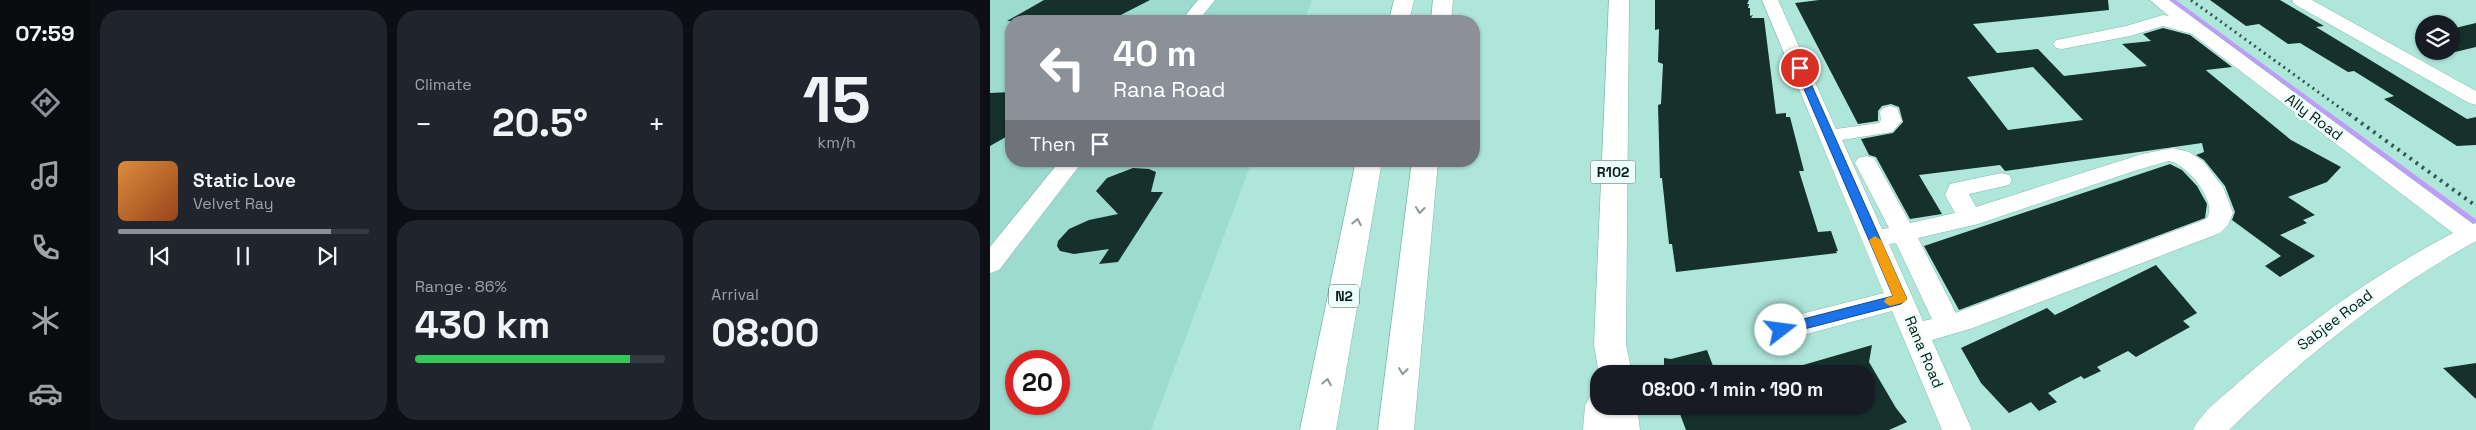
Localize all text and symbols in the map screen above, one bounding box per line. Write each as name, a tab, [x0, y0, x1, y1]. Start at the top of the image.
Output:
map controls	[2415, 15, 2460, 60]
button: layers	[2415, 15, 2460, 60]
text: 07:59	[15, 19, 75, 47]
text: 40 m	[1113, 32, 1197, 76]
icon: left	[1030, 35, 1095, 100]
pin	[1779, 47, 1821, 89]
icon: arrive	[1786, 54, 1814, 82]
text: 15	[802, 58, 871, 141]
text: Climate	[415, 74, 472, 95]
text: Rana Road	[1113, 75, 1225, 103]
icon: directions	[28, 85, 63, 120]
street label: Ally Road	[2282, 89, 2347, 144]
text: 20.5°	[492, 99, 588, 147]
text: −	[415, 106, 432, 142]
text: +	[648, 106, 665, 142]
icon: arrive	[1086, 130, 1114, 158]
text: km/h	[818, 132, 856, 153]
text: Then	[1030, 132, 1076, 157]
icon: music	[28, 158, 63, 193]
road number: R102	[1590, 160, 1636, 183]
text: Static Love	[193, 168, 296, 193]
text: Velvet Ray	[193, 193, 274, 214]
one-way arrow	[1415, 206, 1426, 214]
one-way arrow	[1352, 218, 1362, 227]
icon: phone	[28, 230, 63, 265]
icon: previous	[146, 242, 174, 270]
icon: pause	[229, 242, 257, 270]
icon: next	[313, 242, 341, 270]
text: Range · 86%	[415, 276, 507, 297]
text: Arrival	[711, 284, 759, 305]
road number: N2	[1329, 284, 1359, 308]
street label: Sabjee Road	[2293, 285, 2376, 354]
text: 430 km	[415, 301, 550, 349]
icon: climate	[28, 303, 63, 338]
position arrow	[1754, 303, 1806, 355]
text: 08:00	[711, 309, 819, 357]
street label: Rana Road	[1901, 313, 1948, 391]
speed limit sign: 20	[1005, 350, 1070, 415]
one-way arrow	[1398, 368, 1409, 376]
icon: car	[28, 376, 63, 411]
text: 08:00 · 1 min · 190 m	[1642, 377, 1823, 402]
one-way arrow	[1322, 378, 1332, 387]

